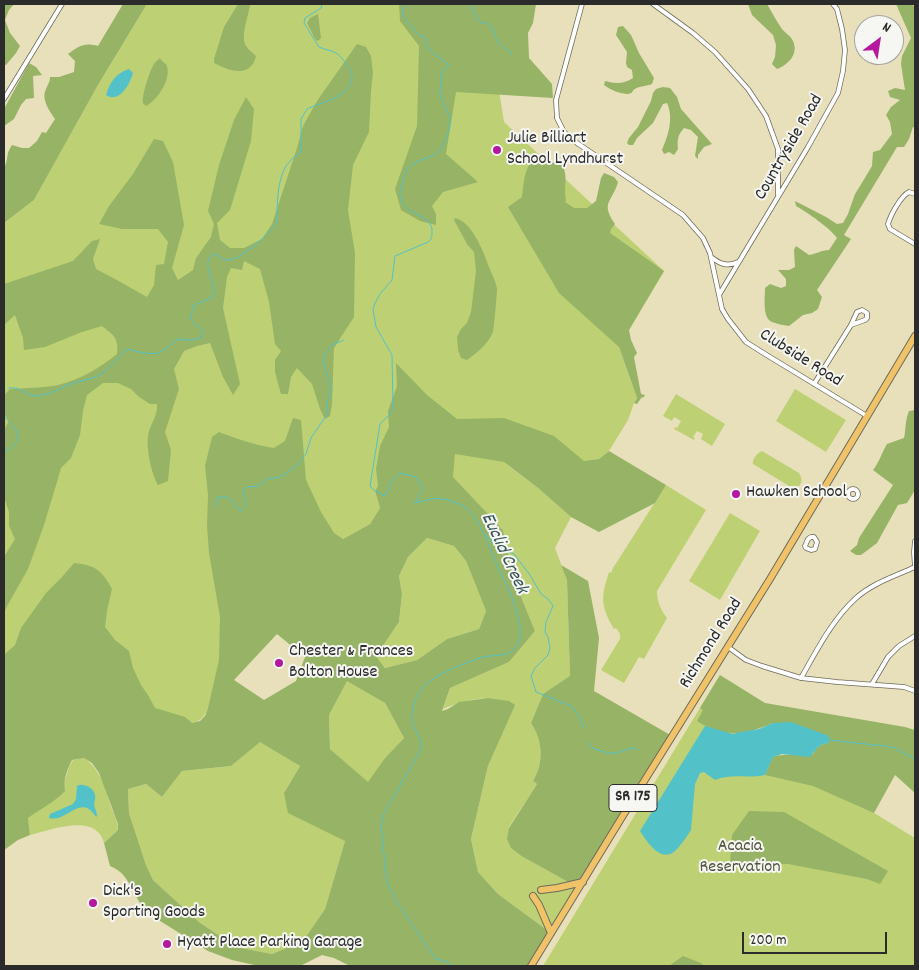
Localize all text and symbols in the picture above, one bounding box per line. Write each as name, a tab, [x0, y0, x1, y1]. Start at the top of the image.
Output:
north arrow	[854, 15, 904, 65]
text: N	[878, 18, 894, 38]
street label: Countryside Road	[751, 91, 829, 205]
place label: Julie Billiart School Lyndhurst	[507, 129, 623, 172]
marker: Julie Billiart School Lyndhurst	[491, 144, 503, 156]
street label: Clubside Road	[755, 325, 845, 393]
place label: Hawken School	[746, 483, 847, 505]
marker: Hawken School	[730, 488, 742, 500]
water label: Euclid Creek	[474, 510, 532, 598]
street label: Richmond Road	[676, 595, 748, 693]
place label: Chester & Frances Bolton House	[289, 642, 413, 684]
marker: Chester & Frances Bolton House	[273, 657, 285, 669]
road number: SR 175	[609, 784, 657, 811]
park label: Acacia Reservation	[699, 837, 781, 880]
place label: Dick's Sporting Goods	[103, 882, 205, 924]
marker: Dick's Sporting Goods	[87, 897, 99, 909]
scale bar	[744, 922, 889, 954]
text: 200 m	[750, 930, 787, 952]
place label: Hyatt Place Parking Garage	[177, 933, 362, 955]
marker: Hyatt Place Parking Garage	[161, 938, 173, 950]

